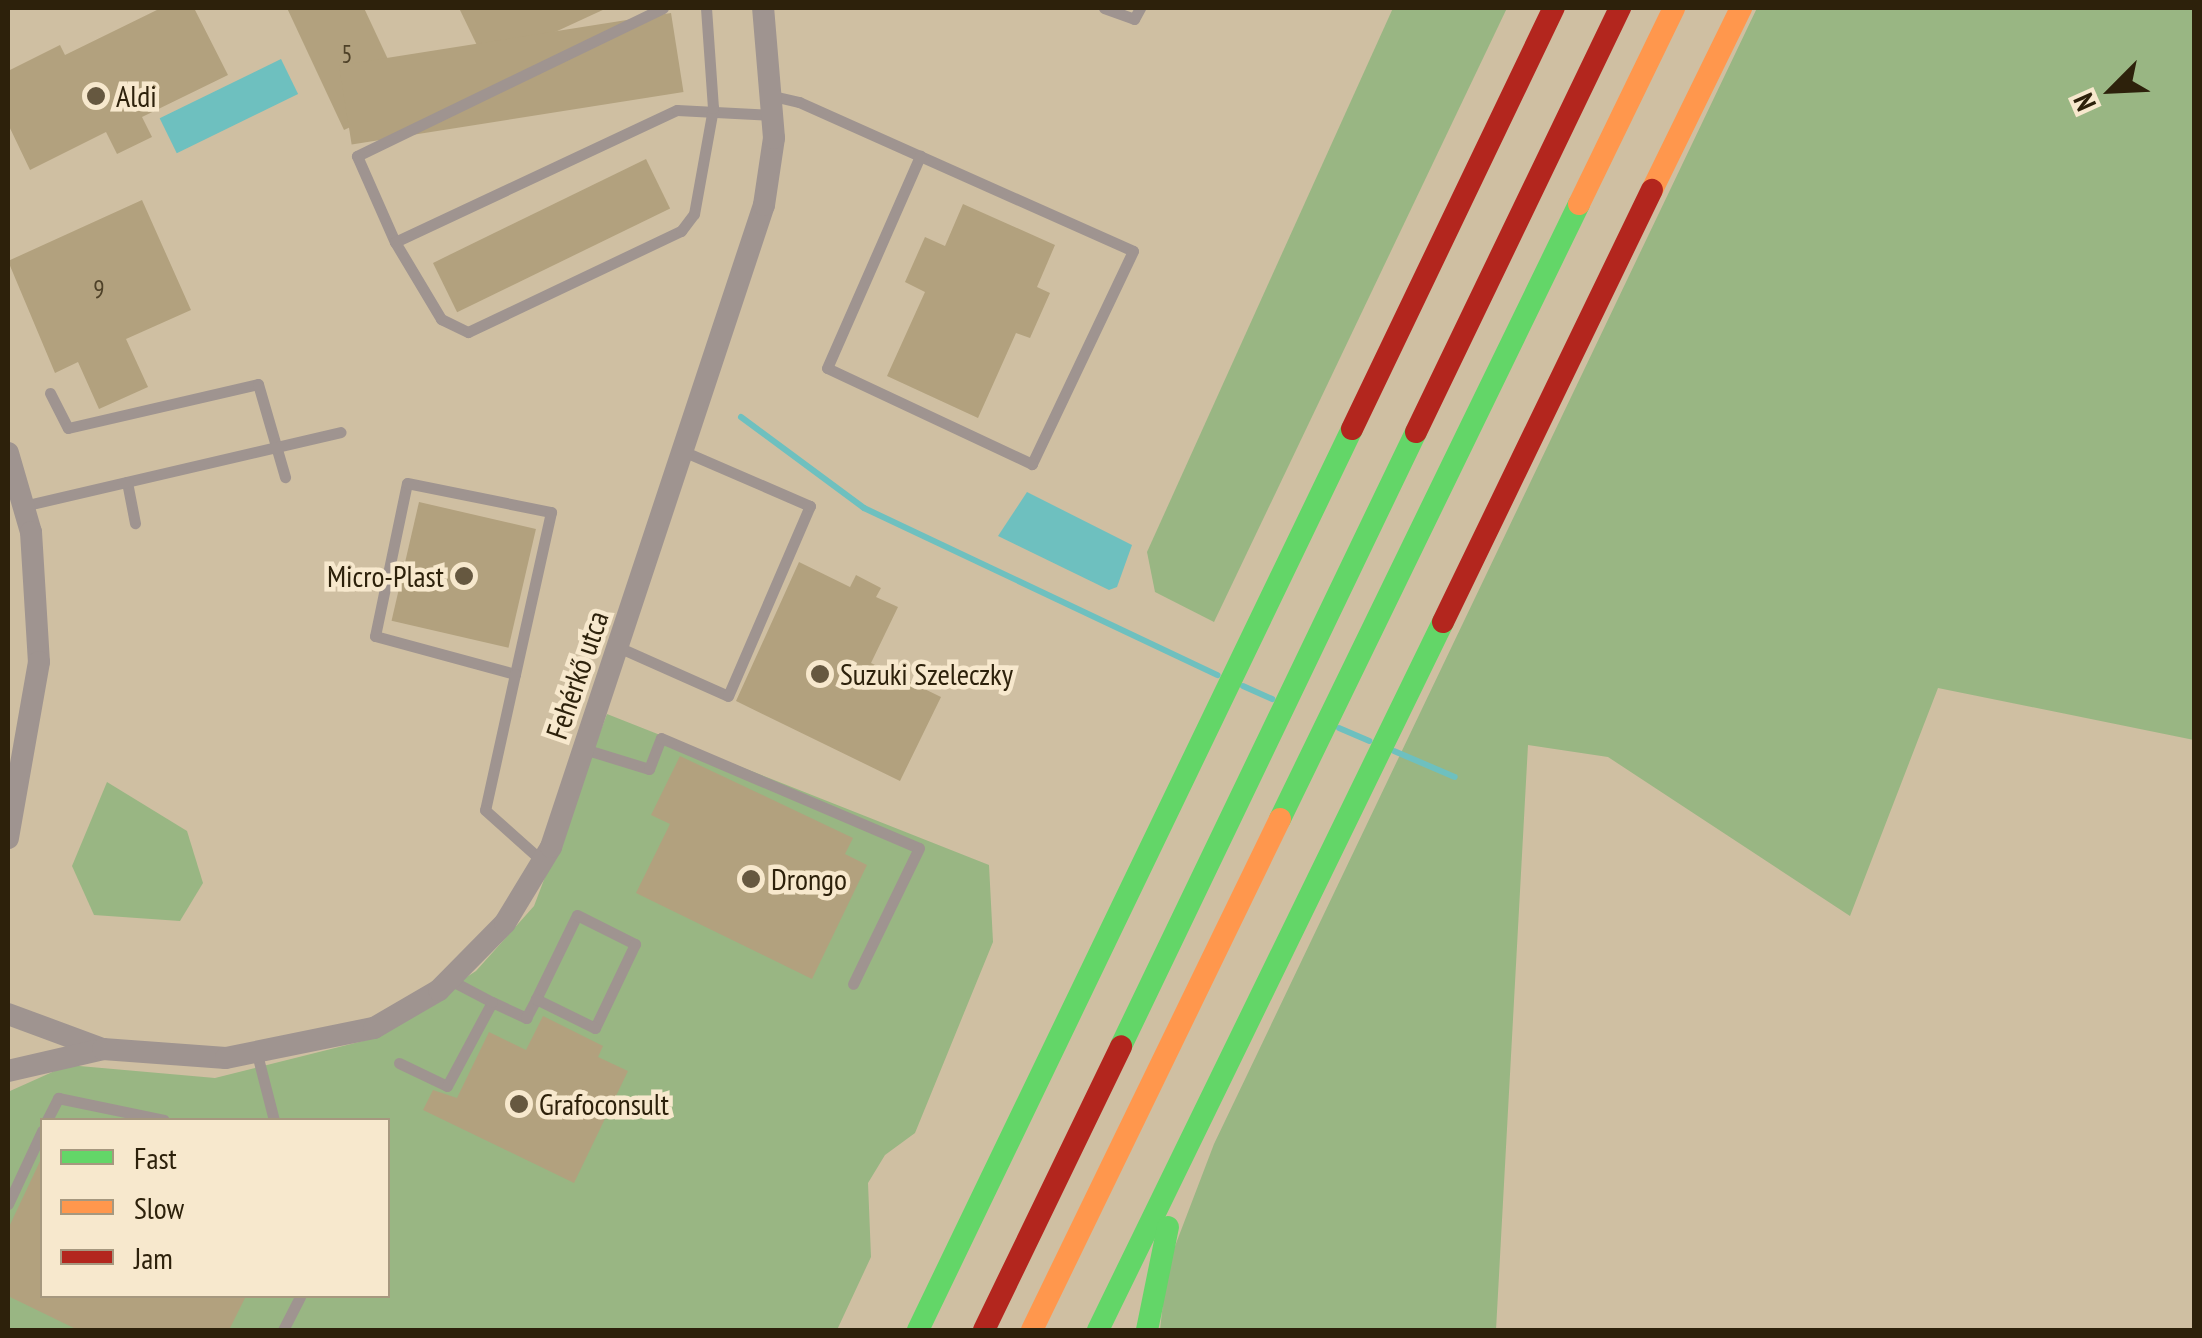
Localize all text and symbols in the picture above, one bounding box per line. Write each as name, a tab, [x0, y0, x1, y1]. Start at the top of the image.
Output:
house number: 5	[341, 39, 353, 69]
north arrow	[2062, 40, 2162, 140]
place label: Aldi	[116, 78, 157, 114]
marker: Aldi	[85, 85, 107, 107]
text: N	[2064, 88, 2104, 117]
house number: 9	[93, 274, 105, 304]
place label: Micro-Plast	[327, 558, 444, 594]
marker: Micro-Plast	[453, 565, 475, 587]
street label: Fehérkő utca	[538, 606, 616, 744]
place label: Suzuki Szeleczky	[840, 656, 1013, 692]
marker: Suzuki Szeleczky	[809, 663, 831, 685]
place label: Drongo	[771, 861, 847, 897]
marker: Drongo	[740, 868, 762, 890]
place label: Grafoconsult	[539, 1086, 669, 1122]
marker: Grafoconsult	[508, 1093, 530, 1115]
legend	[40, 1118, 390, 1298]
text: Fast	[134, 1138, 177, 1177]
text: Slow	[134, 1188, 184, 1227]
text: Jam	[134, 1238, 173, 1277]

